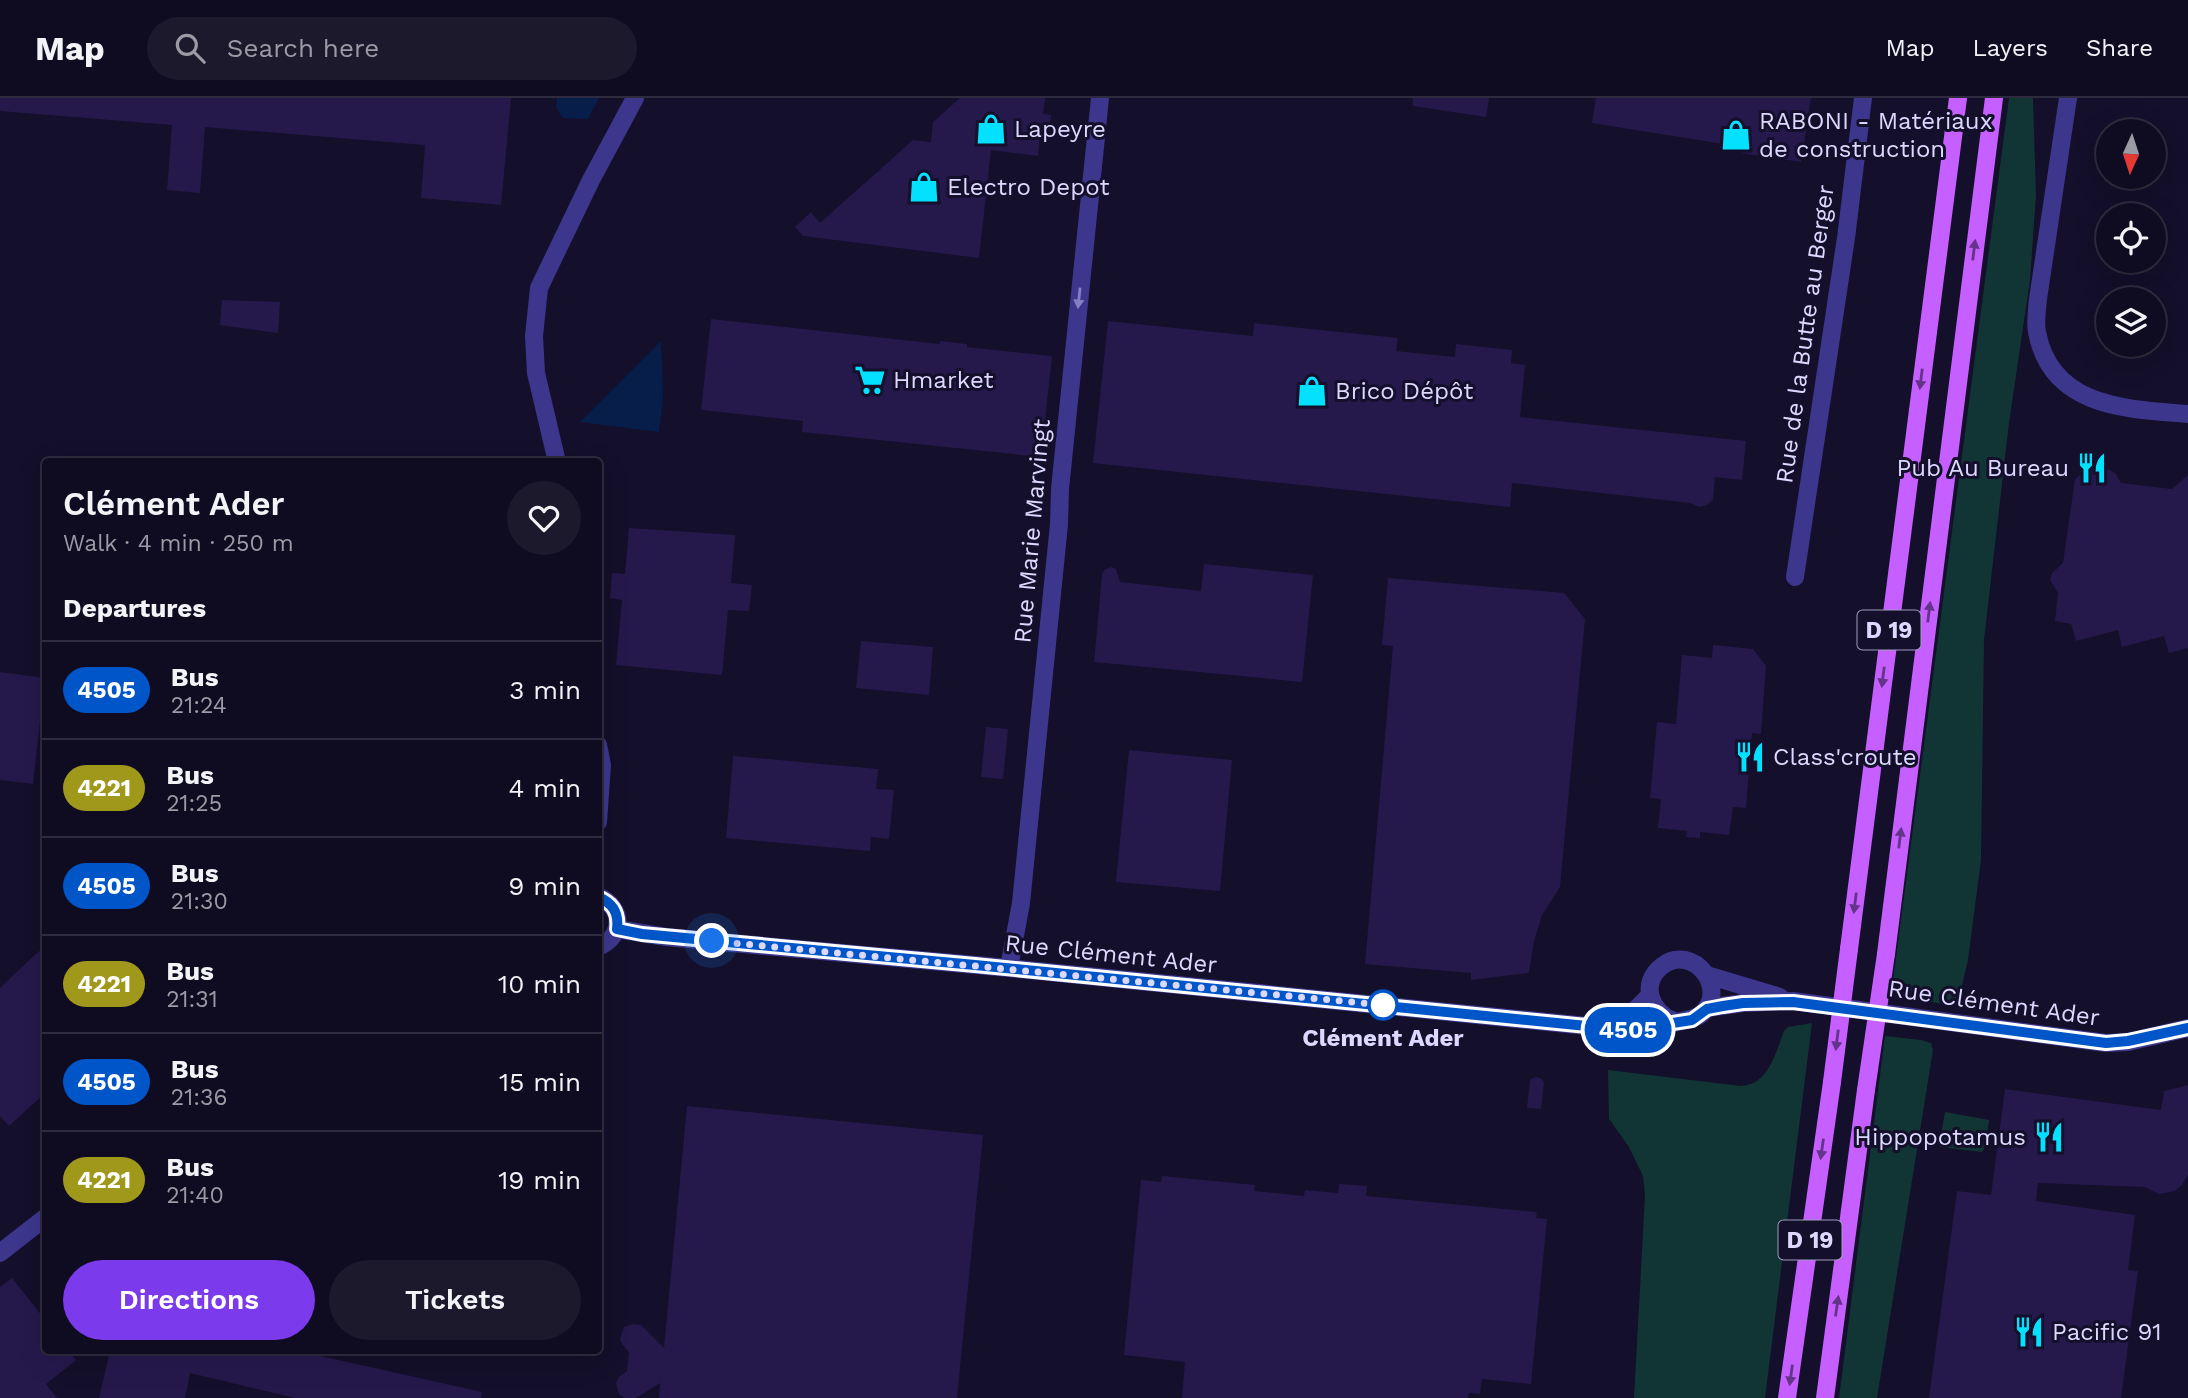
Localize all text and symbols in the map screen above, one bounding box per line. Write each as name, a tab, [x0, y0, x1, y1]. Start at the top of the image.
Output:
search box	[147, 17, 637, 80]
text: Map	[35, 29, 105, 68]
icon: search	[171, 29, 209, 67]
text: Search here	[227, 33, 379, 63]
text: Map	[1886, 34, 1934, 62]
text: Layers	[1972, 34, 2048, 62]
text: Share	[2086, 34, 2153, 62]
place label: RABONI - Matériaux de construction	[1759, 107, 1992, 163]
shop icon: Lapeyre	[974, 112, 1008, 146]
place label: Lapeyre	[1014, 115, 1106, 143]
shop icon: RABONI - Matériaux de construction	[1719, 118, 1753, 152]
north arrow	[2096, 119, 2166, 189]
map controls	[2096, 119, 2166, 357]
shop icon: Electro Depot	[907, 170, 941, 204]
place label: Electro Depot	[947, 173, 1109, 201]
street label: Rue de la Butte au Berger	[1770, 183, 1840, 485]
button: locate	[2096, 203, 2166, 273]
one-way arrow	[1969, 238, 1980, 260]
one-way arrow	[1073, 287, 1084, 309]
button: layers	[2096, 287, 2166, 357]
supermarket icon: Hmarket	[853, 363, 887, 397]
place label: Hmarket	[893, 366, 993, 394]
one-way arrow	[1916, 368, 1927, 390]
shop icon: Brico Dépôt	[1295, 374, 1329, 408]
place label: Brico Dépôt	[1335, 377, 1473, 405]
street label: Rue Marie Marvingt	[1008, 418, 1056, 644]
restaurant icon: Pub Au Bureau	[2075, 451, 2109, 485]
place label: Pub Au Bureau	[1897, 454, 2069, 482]
button: heart	[507, 481, 581, 555]
text: Clément Ader	[63, 484, 285, 523]
text: Walk · 4 min · 250 m	[63, 530, 294, 557]
text: Departures	[63, 593, 206, 623]
one-way arrow	[1923, 601, 1934, 623]
road number: D 19	[1857, 610, 1920, 650]
text: Bus	[171, 662, 219, 692]
one-way arrow	[1878, 667, 1889, 689]
text: 3 min	[509, 675, 581, 705]
text: 4505	[77, 676, 136, 704]
text: 21:24	[171, 692, 227, 719]
restaurant icon: Class'croute	[1733, 740, 1767, 774]
place label: Class'croute	[1773, 743, 1917, 771]
text: Bus	[166, 760, 214, 790]
text: 4 min	[508, 773, 581, 803]
text: 4221	[77, 774, 131, 802]
text: 21:25	[166, 790, 222, 817]
one-way arrow	[1895, 827, 1906, 849]
text: Bus	[171, 858, 219, 888]
text: 9 min	[508, 871, 581, 901]
text: 4505	[77, 872, 136, 900]
text: 21:30	[171, 888, 228, 915]
one-way arrow	[1849, 892, 1860, 914]
your location	[694, 923, 729, 958]
street label: Rue Clément Ader	[1004, 929, 1219, 979]
text: Bus	[166, 956, 214, 986]
text: 10 min	[498, 969, 581, 999]
text: 4221	[77, 970, 131, 998]
street label: Rue Clément Ader	[1886, 974, 2102, 1032]
text: 21:31	[166, 986, 218, 1013]
marker: Clément Ader	[1368, 990, 1398, 1020]
line badge: 4505	[1579, 1007, 1677, 1053]
text: 4505	[1599, 1016, 1657, 1044]
place label: Clément Ader	[1302, 1024, 1464, 1052]
one-way arrow	[1832, 1029, 1843, 1051]
text: Bus	[171, 1054, 219, 1084]
text: 15 min	[499, 1067, 581, 1097]
text: 4505	[77, 1068, 136, 1096]
text: 21:36	[171, 1084, 227, 1111]
restaurant icon: Hippopotamus	[2032, 1120, 2066, 1154]
place label: Hippopotamus	[1854, 1123, 2026, 1151]
one-way arrow	[1817, 1139, 1828, 1161]
text: Bus	[166, 1152, 214, 1182]
text: 19 min	[498, 1165, 581, 1195]
text: 4221	[77, 1166, 131, 1194]
text: 21:40	[166, 1182, 224, 1209]
road number: D 19	[1778, 1220, 1842, 1260]
button: Directions	[63, 1260, 315, 1340]
button: Tickets	[329, 1260, 581, 1340]
one-way arrow	[1831, 1295, 1842, 1317]
restaurant icon: Pacific 91	[2012, 1315, 2046, 1349]
place label: Pacific 91	[2052, 1318, 2162, 1346]
one-way arrow	[1785, 1364, 1796, 1386]

